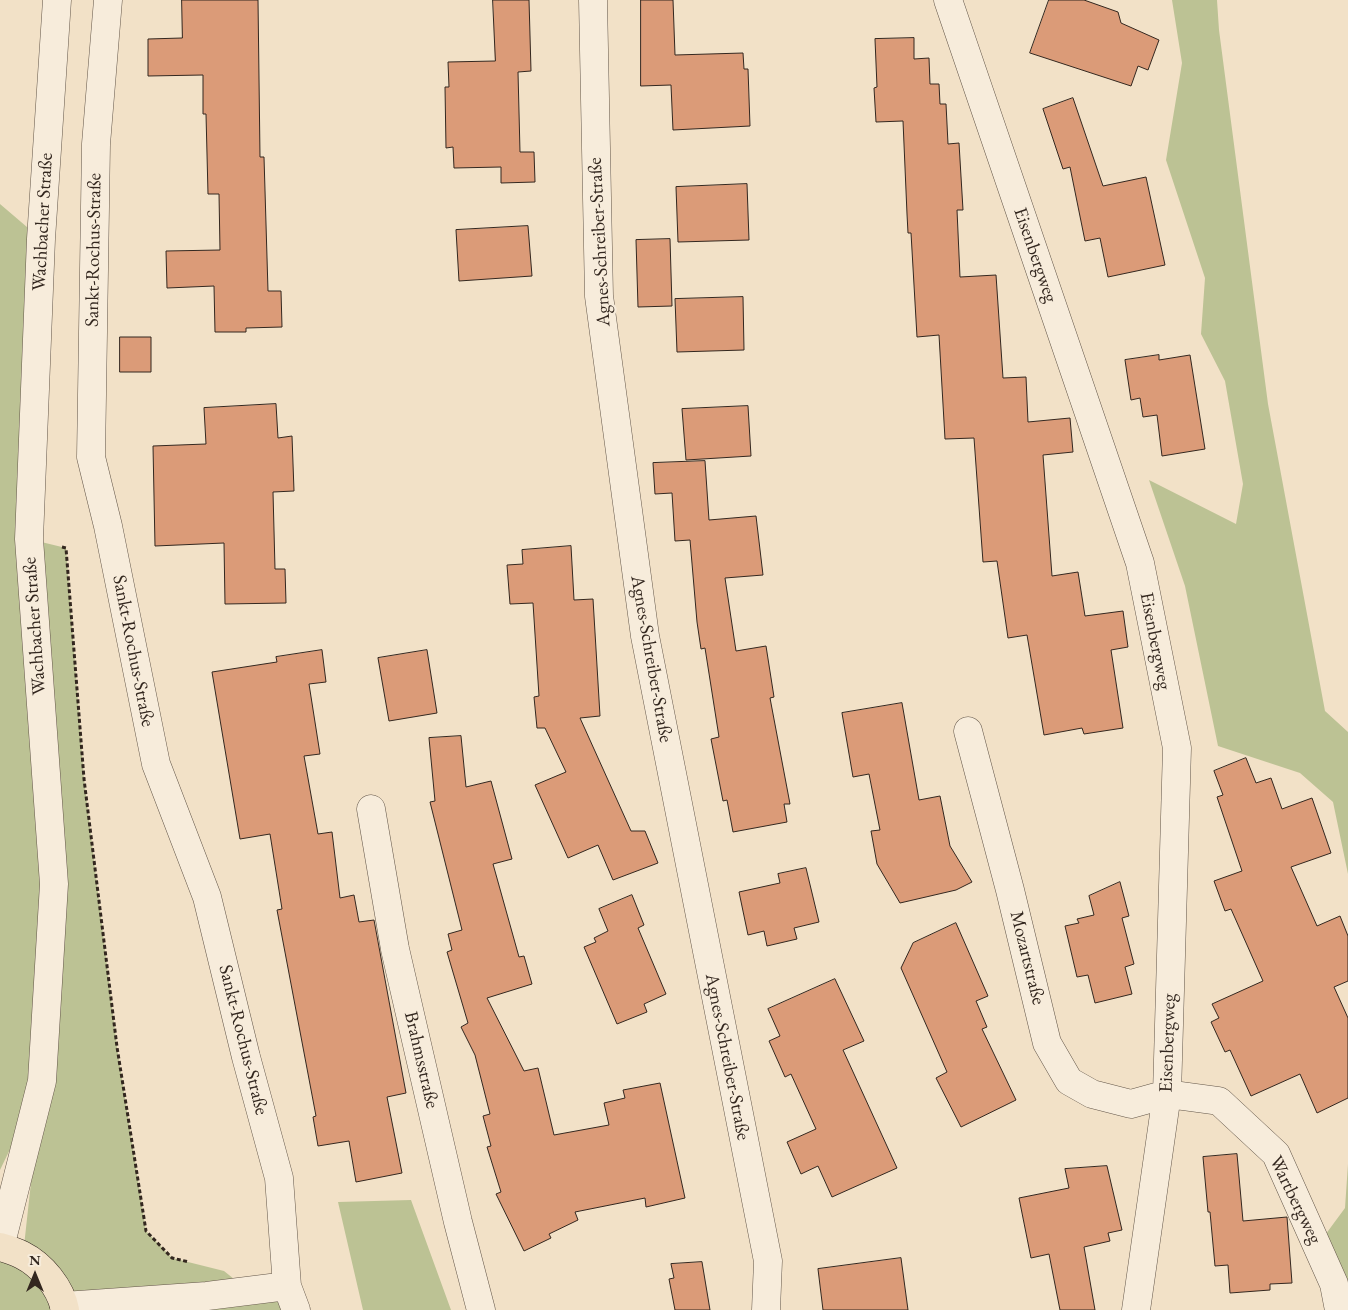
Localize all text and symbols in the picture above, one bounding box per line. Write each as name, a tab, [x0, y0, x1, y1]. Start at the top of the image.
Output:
street label: Wachbacher Straße	[28, 152, 58, 292]
street label: Agnes-Schreiber-Straße	[584, 157, 616, 327]
street label: Sankt-Rochus-Straße	[81, 173, 107, 327]
street label: Eisenbergweg	[1008, 204, 1062, 306]
street label: Wachbacher Straße	[19, 556, 51, 696]
street label: Sankt-Rochus-Straße	[107, 573, 159, 729]
street label: Agnes-Schreiber-Straße	[625, 574, 677, 744]
street label: Eisenbergweg	[1134, 590, 1176, 692]
street label: Mozartstraße	[1004, 909, 1050, 1007]
street label: Sankt-Rochus-Straße	[213, 962, 273, 1118]
street label: Agnes-Schreiber-Straße	[700, 972, 754, 1142]
street label: Eisenbergweg	[1155, 993, 1181, 1093]
street label: Brahmsstraße	[399, 1009, 443, 1111]
street label: Wartbergweg	[1264, 1152, 1326, 1248]
north arrow	[10, 1250, 60, 1300]
text: N	[29, 1251, 41, 1269]

